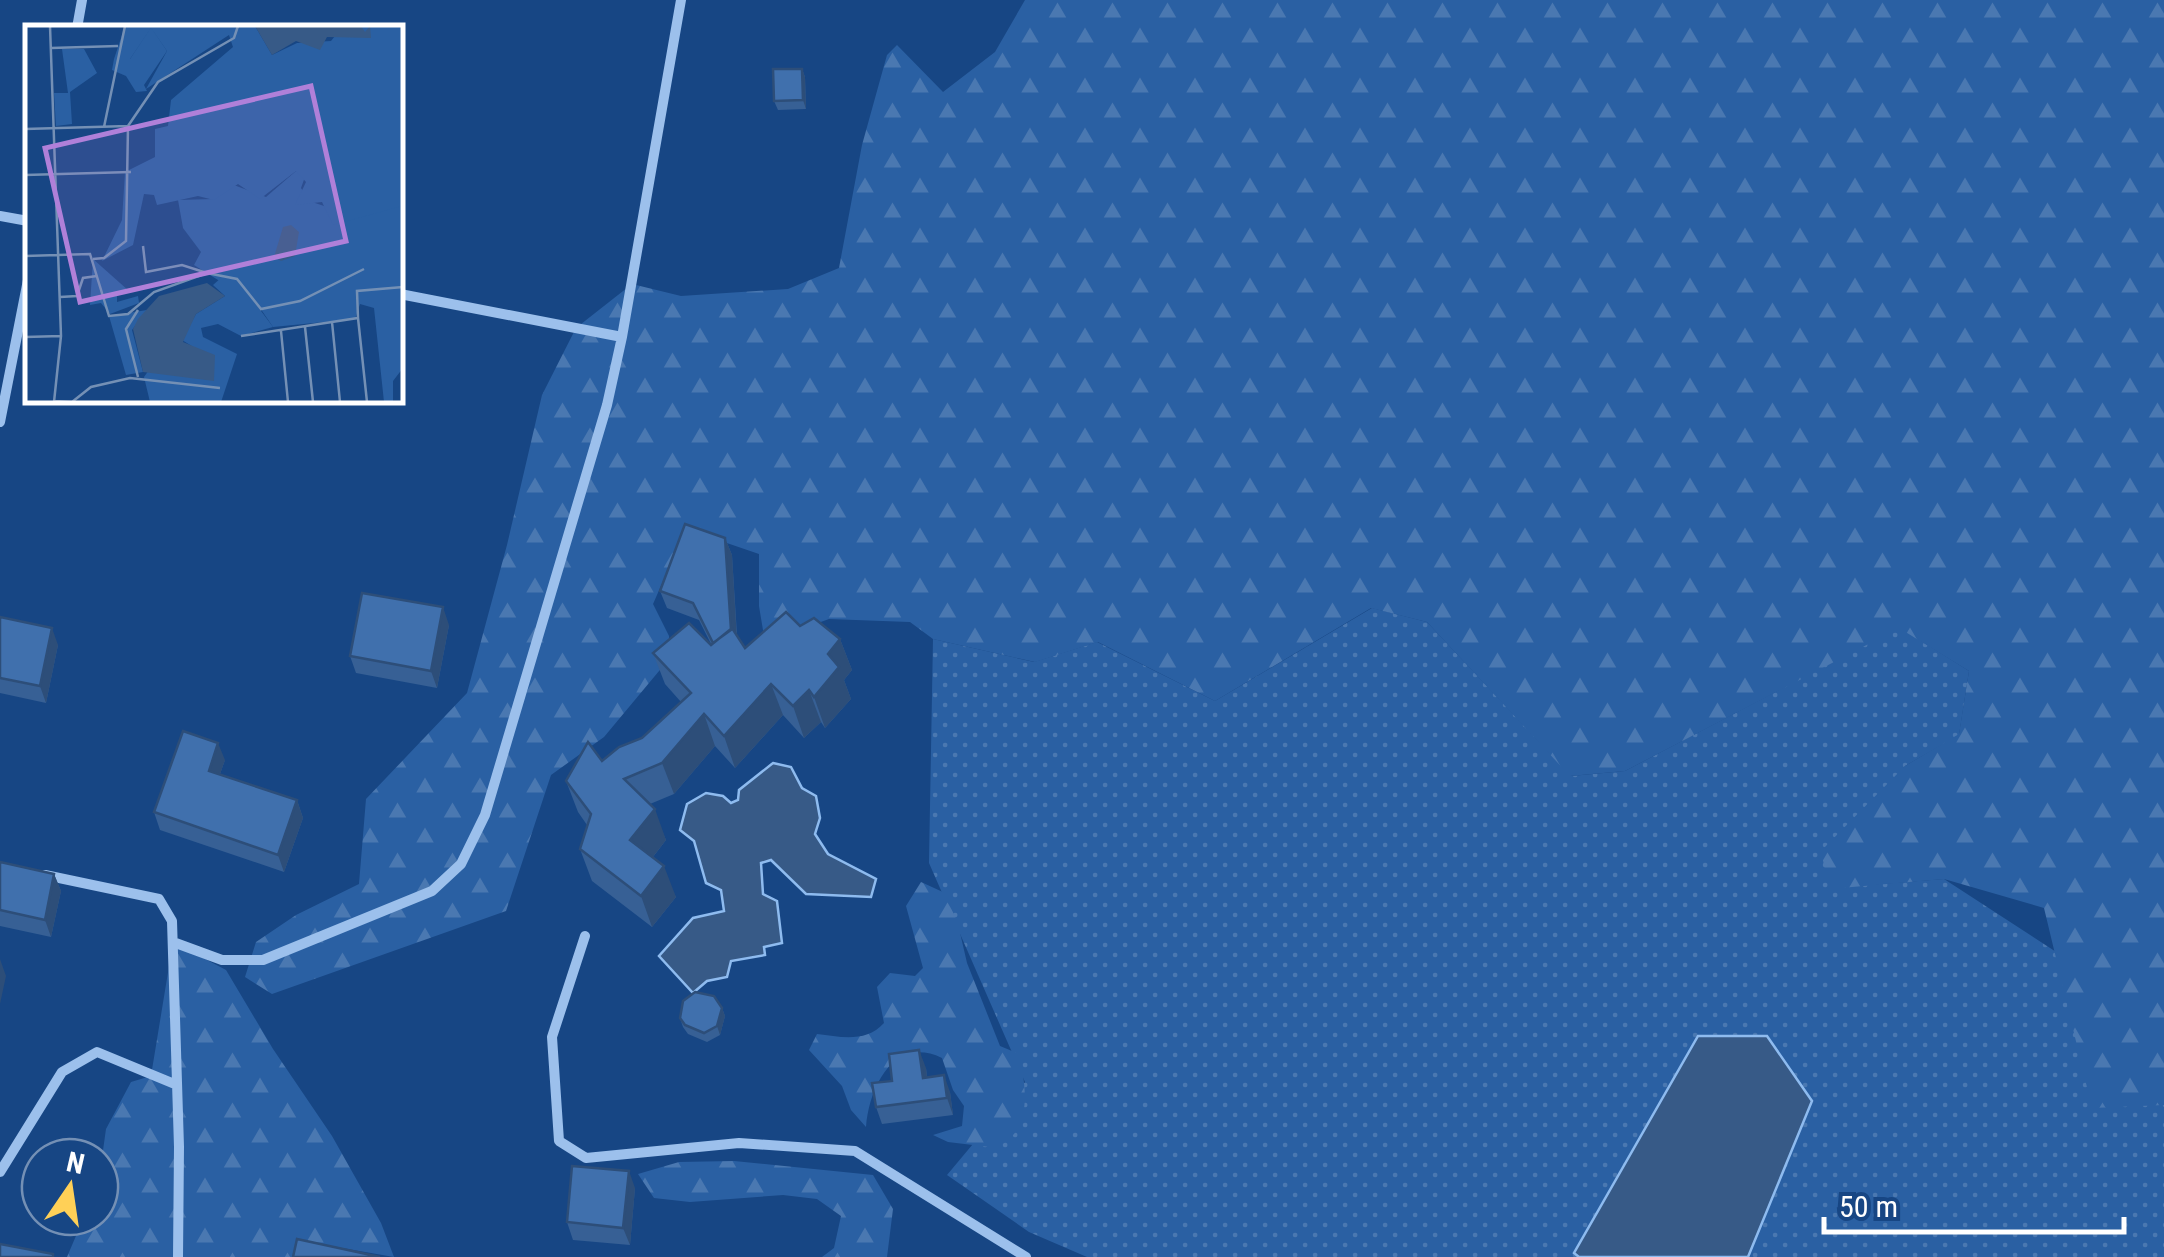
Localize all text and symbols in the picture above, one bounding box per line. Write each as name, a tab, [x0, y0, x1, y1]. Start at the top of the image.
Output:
inset map	[25, 25, 402, 402]
north arrow	[20, 1137, 120, 1237]
text: N	[63, 1145, 88, 1181]
scale bar	[1824, 1172, 2124, 1234]
text: 50 m	[1839, 1189, 1898, 1224]

